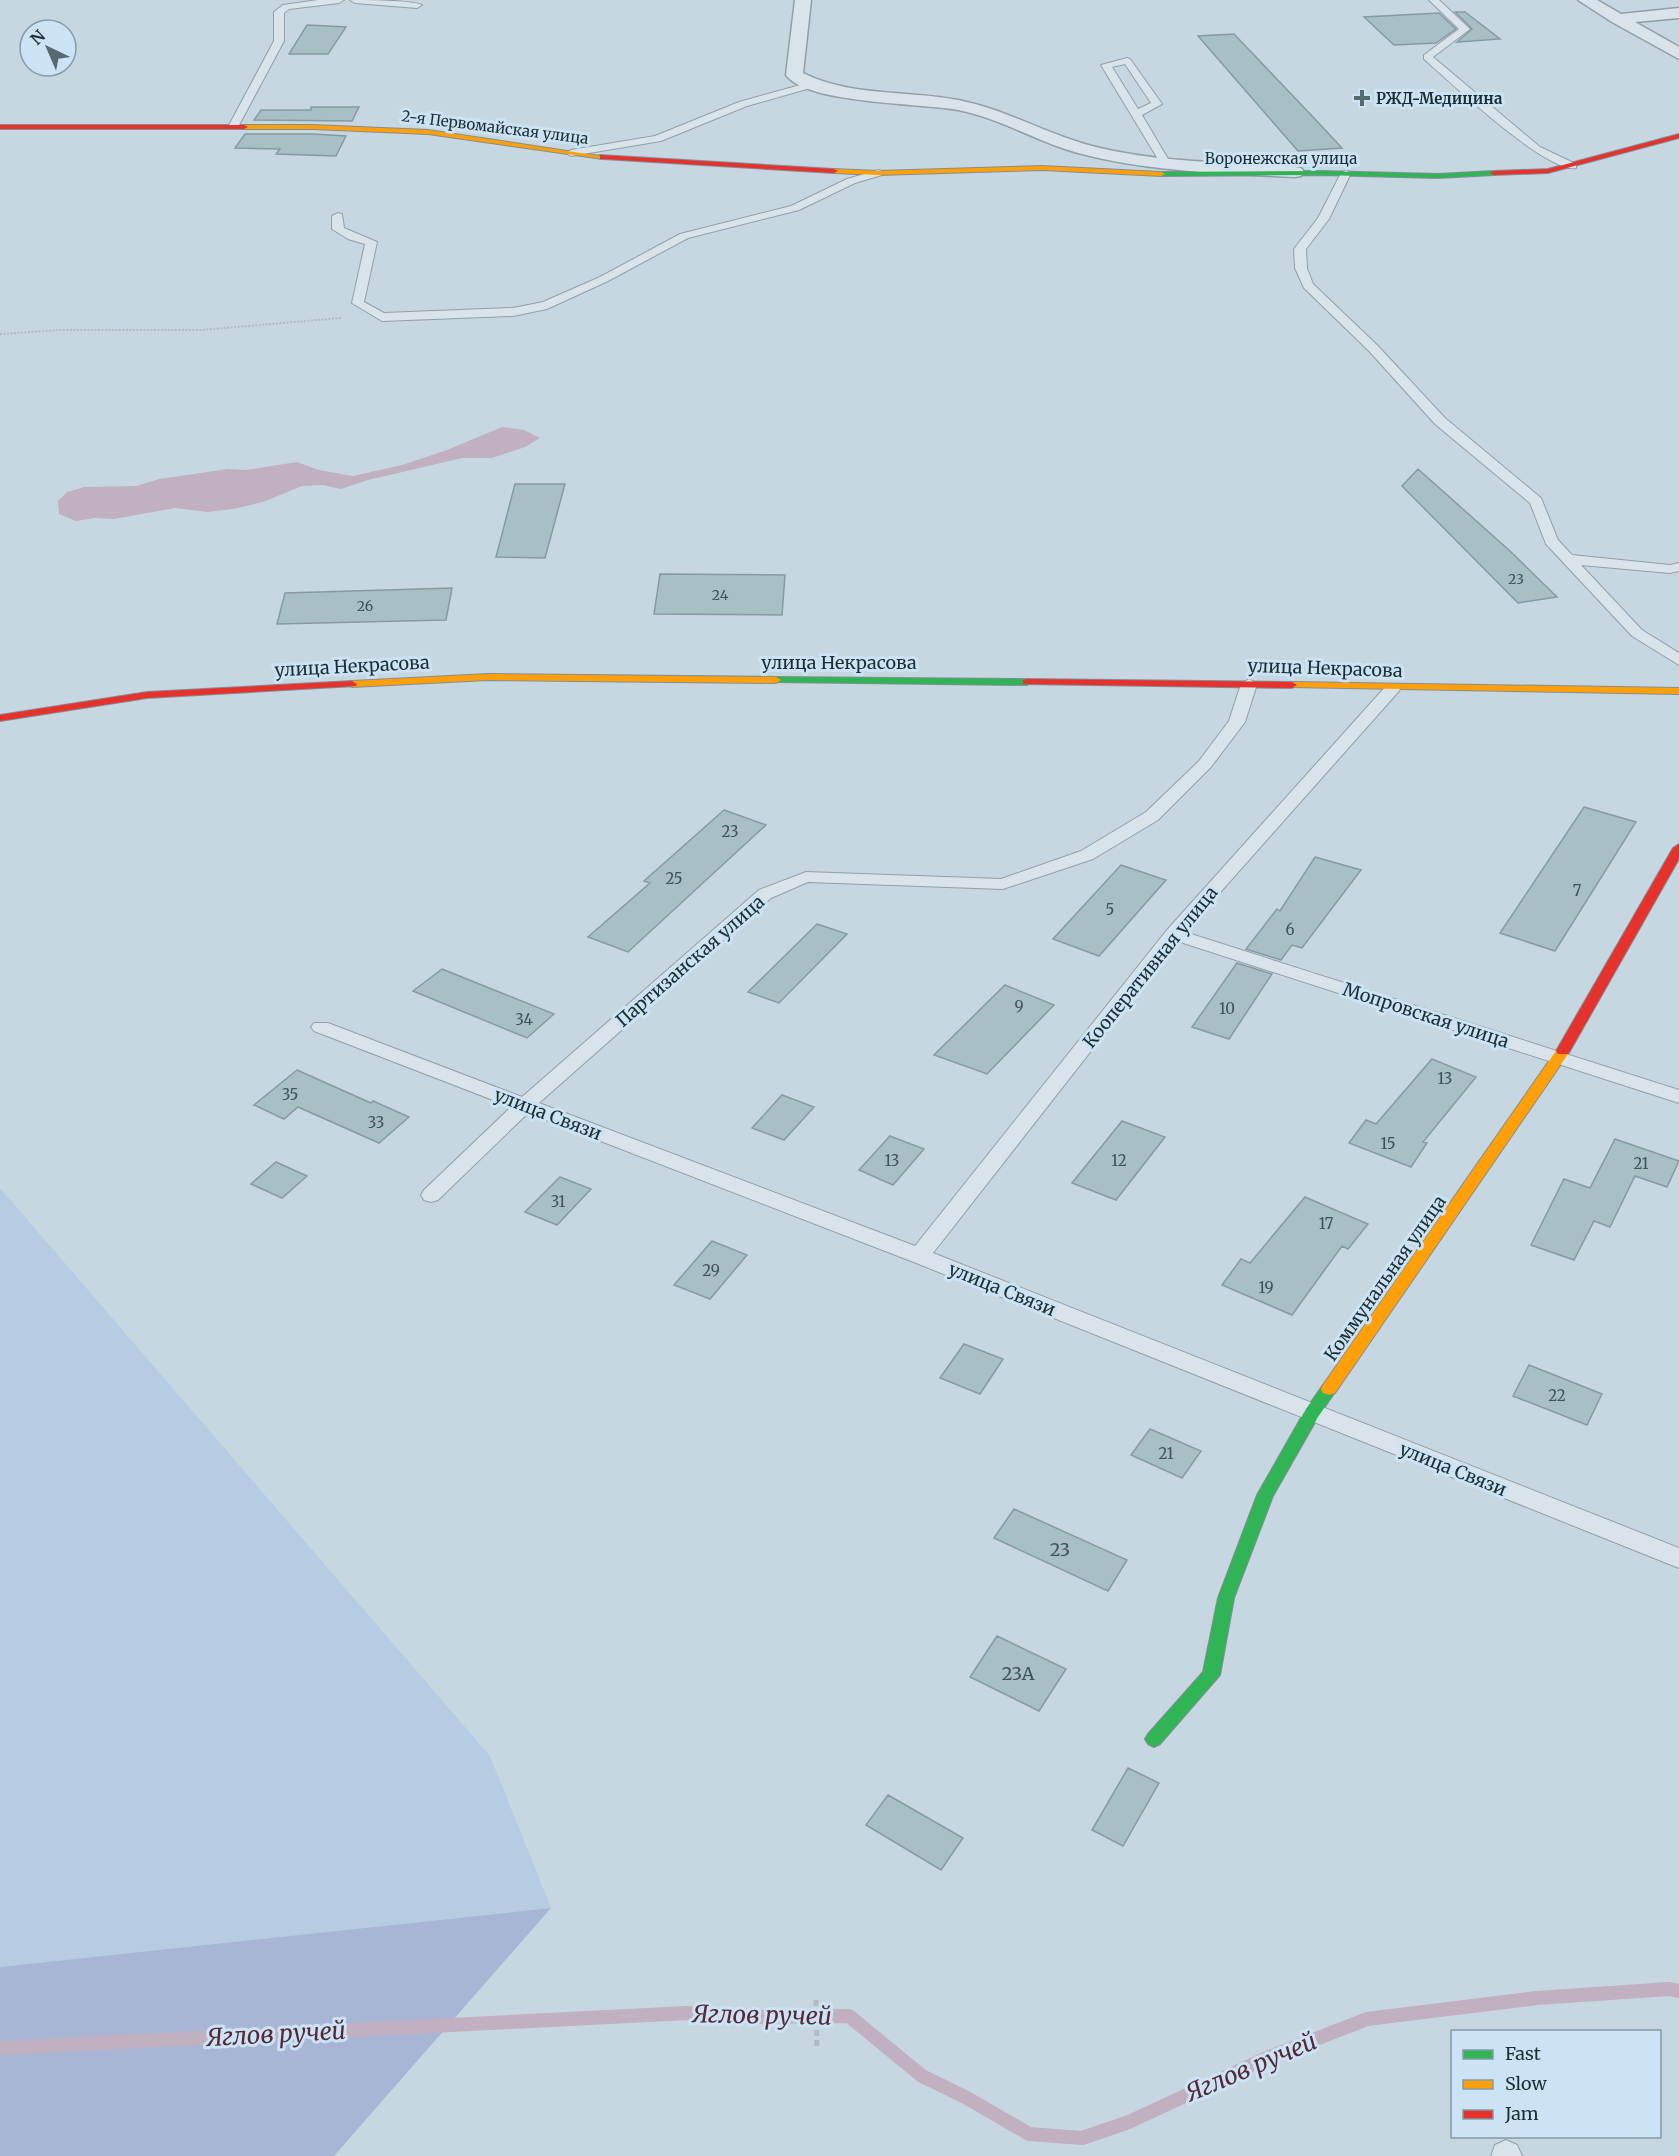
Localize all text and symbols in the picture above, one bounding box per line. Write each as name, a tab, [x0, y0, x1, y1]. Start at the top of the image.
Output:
north arrow	[18, 18, 78, 78]
text: N	[26, 25, 49, 49]
marker: РЖД-Медицина	[1353, 89, 1371, 107]
place label: РЖД-Медицина	[1376, 89, 1503, 108]
street label: 2-я Первомайская улица	[401, 106, 589, 148]
street label: Воронежская улица	[1205, 149, 1357, 168]
house number: 23	[1508, 570, 1524, 588]
house number: 24	[712, 586, 729, 604]
house number: 26	[357, 597, 373, 615]
street label: улица Некрасова	[274, 650, 430, 682]
street label: улица Некрасова	[761, 651, 917, 674]
street label: улица Некрасова	[1247, 654, 1403, 682]
house number: 23	[722, 822, 738, 841]
house number: 25	[665, 869, 683, 888]
street label: Кооперативная улица	[1078, 881, 1223, 1053]
house number: 7	[1573, 881, 1582, 900]
street label: Партизанская улица	[611, 890, 769, 1032]
house number: 5	[1106, 900, 1114, 919]
house number: 6	[1285, 920, 1295, 939]
street label: Мопровская улица	[1340, 977, 1512, 1053]
house number: 9	[1014, 997, 1024, 1016]
house number: 10	[1219, 999, 1235, 1018]
house number: 34	[515, 1010, 533, 1029]
house number: 13	[1438, 1069, 1452, 1088]
street label: улица Связи	[491, 1083, 605, 1145]
house number: 35	[282, 1085, 298, 1104]
house number: 33	[368, 1113, 384, 1132]
house number: 15	[1380, 1134, 1396, 1153]
house number: 13	[885, 1151, 899, 1170]
house number: 12	[1111, 1151, 1127, 1170]
house number: 21	[1633, 1154, 1649, 1173]
street label: Коммунальная улица	[1319, 1190, 1451, 1365]
house number: 31	[551, 1192, 566, 1211]
house number: 17	[1319, 1214, 1334, 1233]
street label: улица Связи	[945, 1257, 1059, 1321]
house number: 29	[702, 1261, 720, 1280]
house number: 19	[1258, 1278, 1274, 1297]
house number: 22	[1548, 1386, 1566, 1405]
street label: улица Связи	[1396, 1437, 1510, 1501]
house number: 21	[1158, 1444, 1174, 1463]
house number: 23	[1050, 1538, 1070, 1561]
house number: 23А	[1002, 1662, 1035, 1685]
water label: Яглов ручей	[691, 1998, 832, 2032]
water label: Яглов ручей	[204, 2015, 347, 2053]
water label: Яглов ручей	[1180, 2025, 1321, 2109]
legend	[1451, 2030, 1661, 2138]
text: Fast	[1505, 2042, 1541, 2065]
text: Slow	[1505, 2072, 1548, 2095]
text: Jam	[1504, 2102, 1539, 2125]

